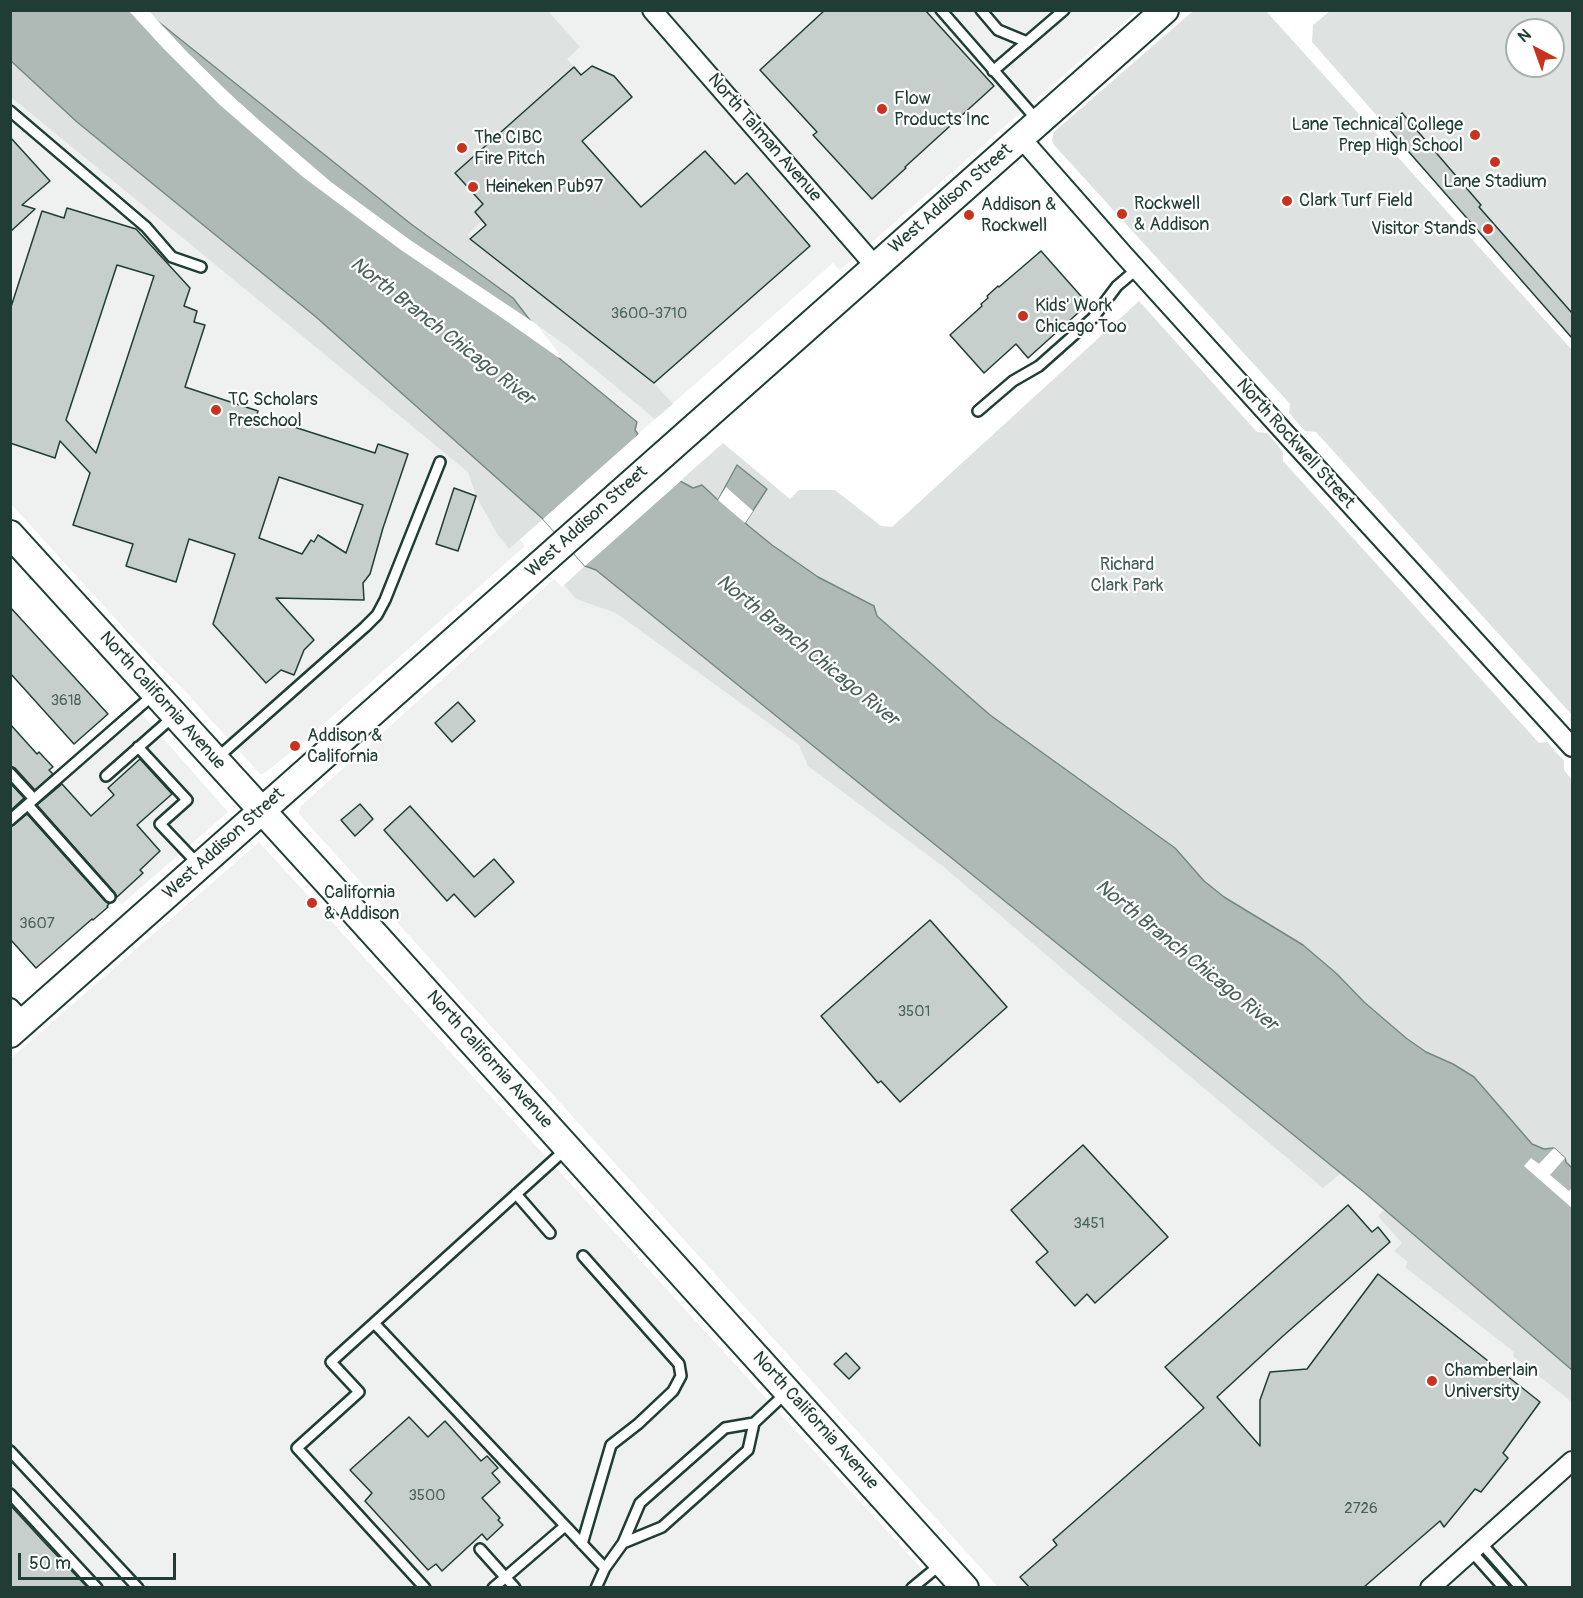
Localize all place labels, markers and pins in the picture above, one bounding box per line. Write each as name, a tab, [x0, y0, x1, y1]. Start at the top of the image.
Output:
place label: Flow Products Inc	[894, 88, 990, 130]
marker: Flow Products Inc	[875, 102, 889, 116]
place label: Lane Technical College Prep High School	[1291, 114, 1463, 156]
place label: The CIBC Fire Pitch	[474, 127, 545, 170]
marker: Lane Technical College Prep High School	[1468, 128, 1482, 142]
marker: The CIBC Fire Pitch	[455, 141, 469, 155]
marker: Lane Stadium	[1488, 155, 1502, 169]
place label: Lane Stadium	[1443, 171, 1547, 193]
place label: Heineken Pub97	[485, 176, 603, 198]
marker: Heineken Pub97	[466, 180, 480, 194]
place label: Clark Turf Field	[1299, 190, 1413, 212]
place label: Rockwell & Addison	[1134, 193, 1209, 236]
place label: Addison & Rockwell	[981, 194, 1056, 236]
marker: Clark Turf Field	[1280, 194, 1294, 208]
marker: Rockwell & Addison	[1115, 207, 1129, 221]
marker: Addison & Rockwell	[962, 208, 976, 222]
place label: Visitor Stands	[1371, 218, 1476, 240]
marker: Visitor Stands	[1481, 222, 1495, 236]
place label: Kids' Work Chicago Too	[1035, 295, 1127, 338]
marker: Kids' Work Chicago Too	[1016, 309, 1030, 323]
place label: TC Scholars Preschool	[228, 389, 318, 432]
marker: TC Scholars Preschool	[209, 403, 223, 417]
place label: Addison & California	[307, 725, 382, 768]
marker: Addison & California	[288, 739, 302, 753]
place label: California & Addison	[324, 882, 399, 924]
marker: California & Addison	[305, 896, 319, 910]
place label: Chamberlain University	[1444, 1360, 1538, 1402]
marker: Chamberlain University	[1425, 1374, 1439, 1388]

